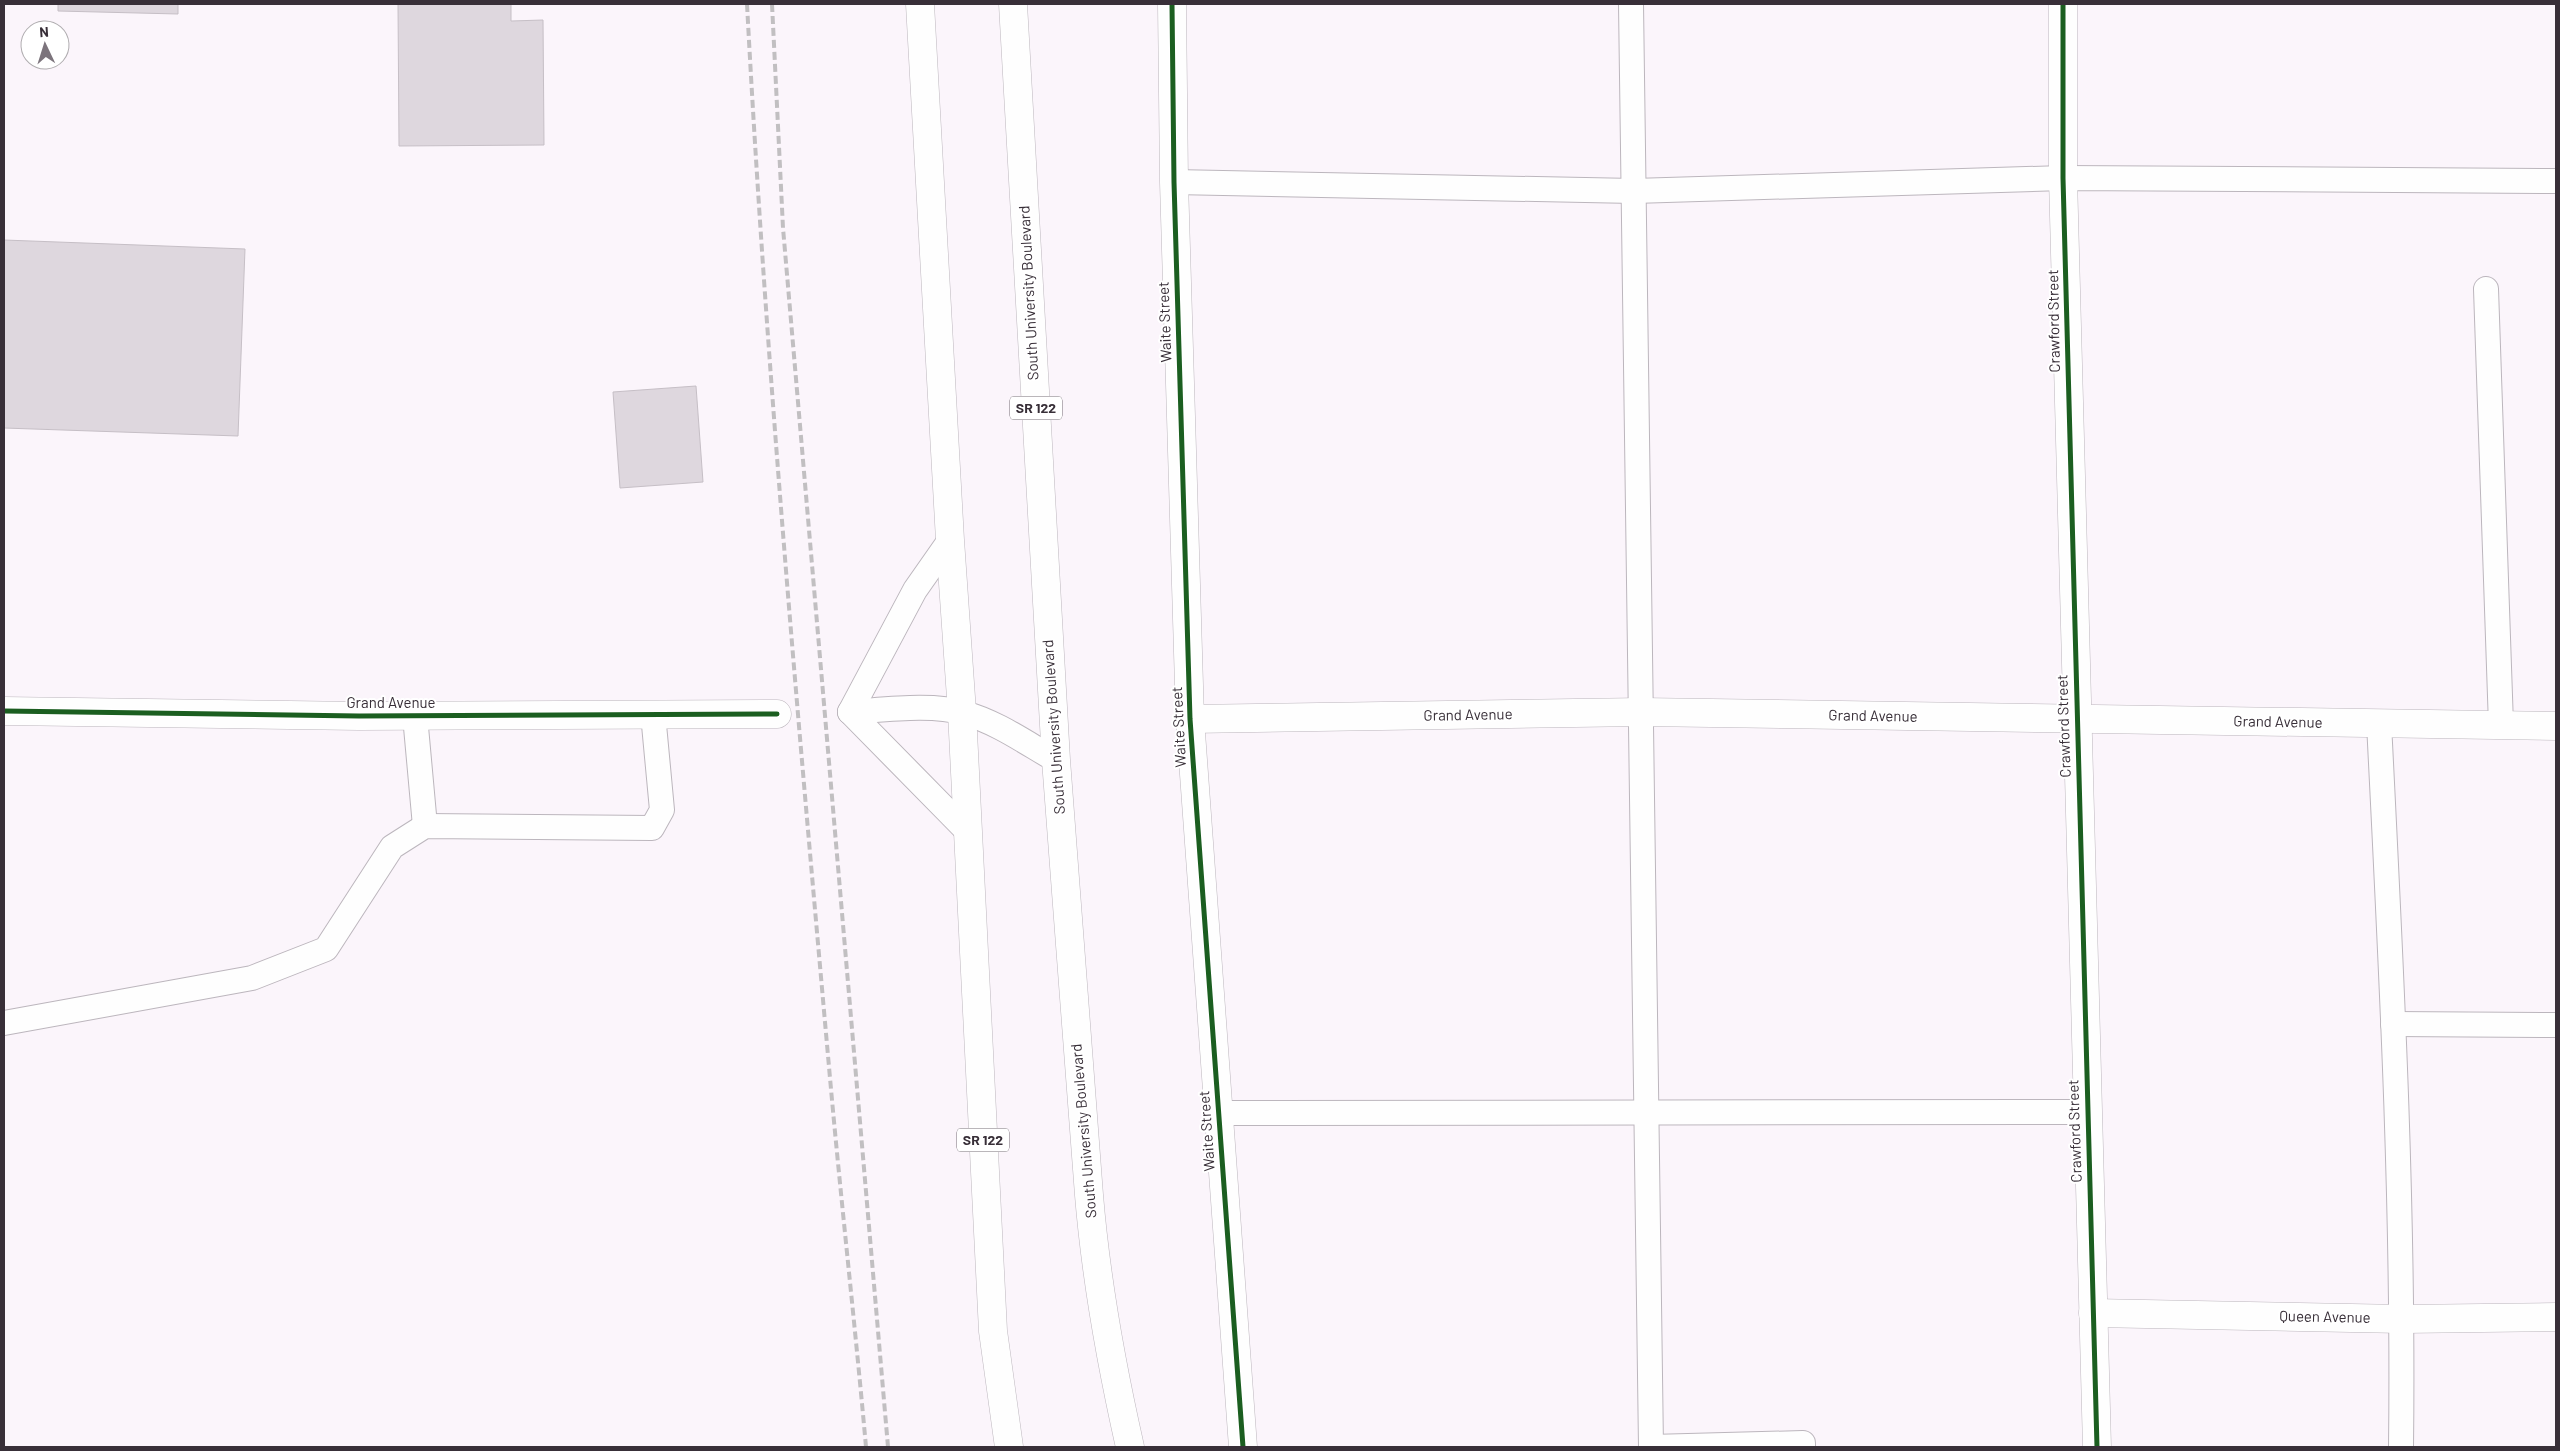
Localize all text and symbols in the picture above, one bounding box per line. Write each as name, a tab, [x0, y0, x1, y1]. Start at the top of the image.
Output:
north arrow	[20, 20, 70, 70]
text: N	[39, 23, 49, 40]
street label: South University Boulevard	[1014, 205, 1042, 381]
street label: Crawford Street	[2043, 269, 2063, 373]
street label: Waite Street	[1154, 281, 1174, 363]
road number: SR 122	[1010, 396, 1062, 419]
street label: South University Boulevard	[1038, 639, 1068, 815]
street label: Crawford Street	[2052, 674, 2074, 778]
street label: Waite Street	[1167, 686, 1189, 768]
street label: Grand Avenue	[346, 693, 436, 711]
street label: Grand Avenue	[1423, 704, 1513, 724]
street label: Grand Avenue	[1828, 705, 1918, 725]
street label: Grand Avenue	[2233, 711, 2323, 731]
street label: South University Boulevard	[1066, 1043, 1100, 1219]
street label: Crawford Street	[2063, 1079, 2085, 1183]
street label: Waite Street	[1194, 1090, 1218, 1172]
road number: SR 122	[957, 1128, 1009, 1152]
street label: Queen Avenue	[2279, 1306, 2371, 1326]

